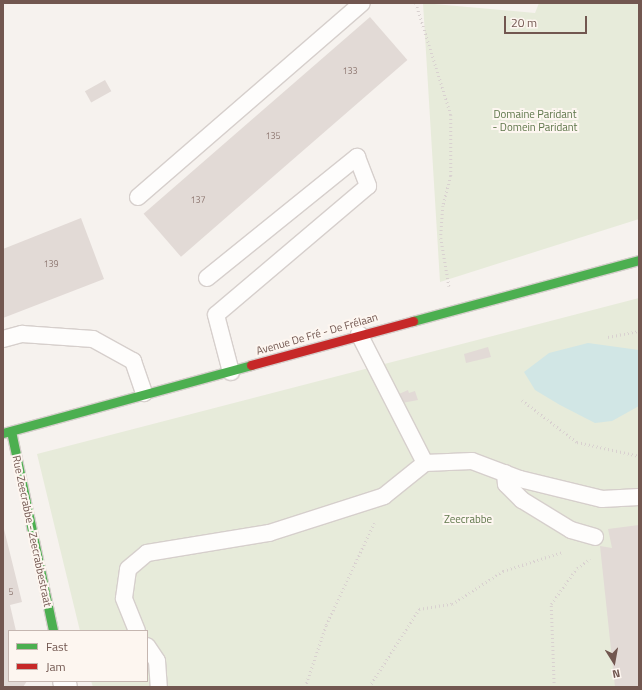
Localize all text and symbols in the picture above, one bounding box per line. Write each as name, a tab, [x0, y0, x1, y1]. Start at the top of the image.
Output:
scale bar	[506, 8, 589, 34]
text: 20 m	[511, 13, 537, 32]
house number: 133	[342, 66, 358, 76]
park label: Domaine Paridant - Domein Paridant	[493, 108, 577, 134]
house number: 135	[265, 131, 281, 141]
house number: 137	[190, 195, 206, 205]
house number: 139	[43, 259, 59, 269]
street label: Avenue De Fré - De Frélaan	[255, 310, 379, 358]
street label: Rue Zeecrabbe - Zeecrabbestraat	[10, 454, 54, 608]
park label: Zeecrabbe	[444, 512, 492, 526]
house number: 5	[8, 587, 14, 597]
legend	[8, 630, 148, 682]
text: Fast	[46, 637, 68, 656]
north arrow	[594, 642, 634, 682]
text: Jam	[46, 657, 66, 676]
text: N	[611, 665, 622, 682]

